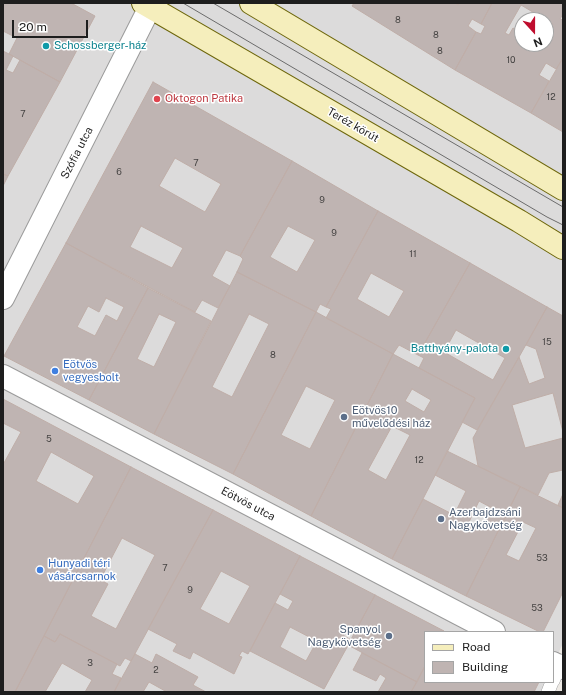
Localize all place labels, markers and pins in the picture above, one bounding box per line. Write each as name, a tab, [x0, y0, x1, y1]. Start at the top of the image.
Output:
place label: Schossberger-ház	[54, 39, 146, 53]
marker: Schossberger-ház	[41, 41, 51, 51]
place label: Oktogon Patika	[165, 92, 243, 106]
marker: Oktogon Patika	[152, 94, 162, 104]
place label: Batthyány-palota	[411, 342, 498, 356]
marker: Batthyány-palota	[501, 344, 511, 354]
place label: Eötvös vegyesbolt	[63, 358, 119, 384]
marker: Eötvös vegyesbolt	[50, 366, 60, 376]
place label: Eötvös10 művelődési ház	[352, 404, 430, 430]
marker: Eötvös10 művelődési ház	[339, 412, 349, 422]
place label: Azerbajdzsáni Nagykövetség	[449, 506, 522, 532]
marker: Azerbajdzsáni Nagykövetség	[436, 514, 446, 524]
place label: Hunyadi téri vásárcsarnok	[48, 557, 116, 583]
marker: Hunyadi téri vásárcsarnok	[35, 565, 45, 575]
place label: Spanyol Nagykövetség	[308, 623, 381, 649]
marker: Spanyol Nagykövetség	[384, 631, 394, 641]

